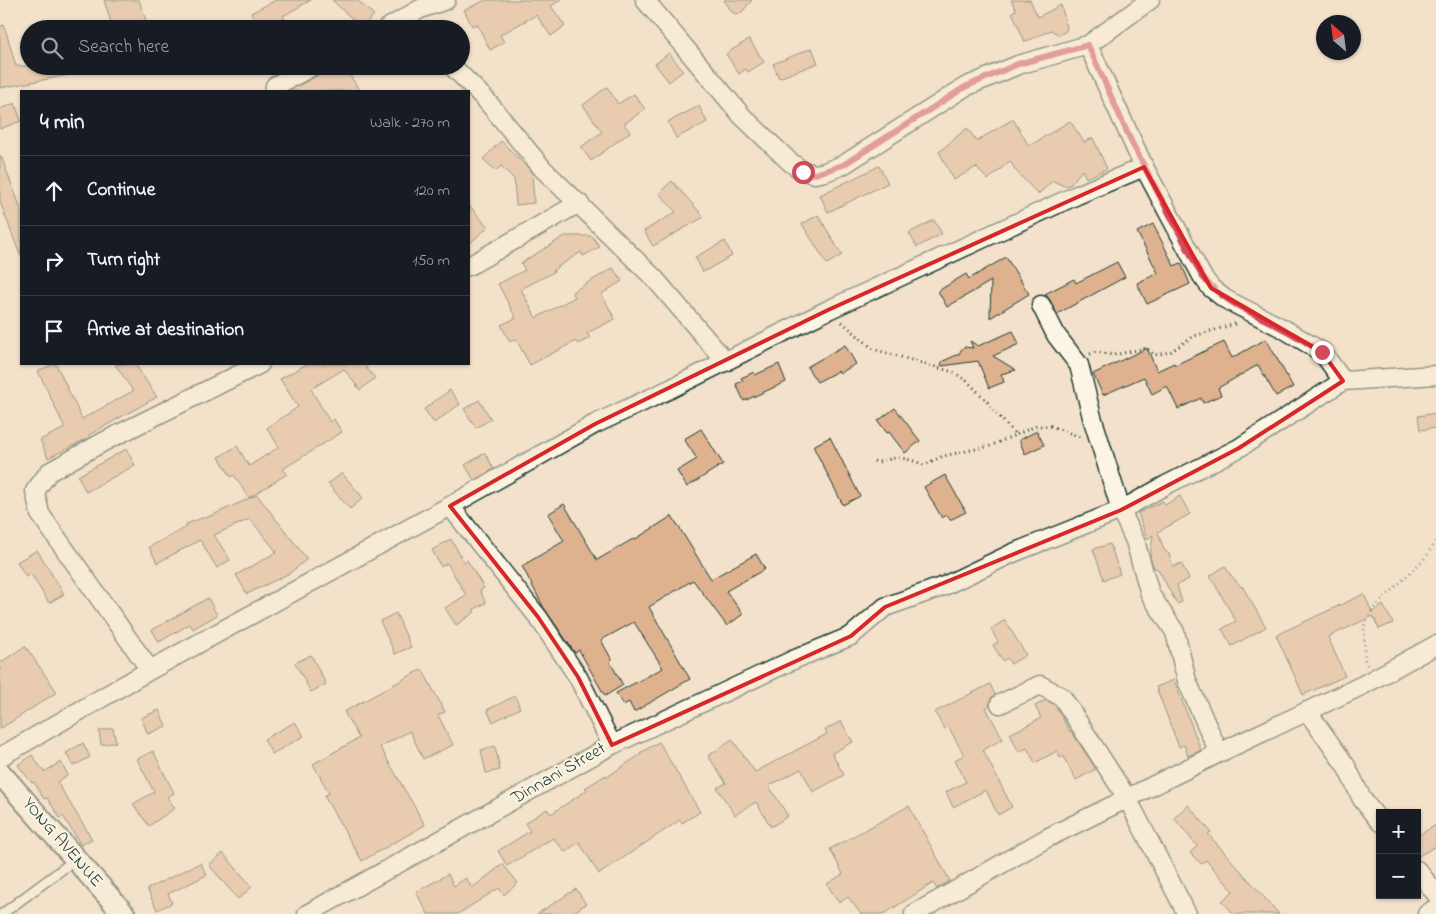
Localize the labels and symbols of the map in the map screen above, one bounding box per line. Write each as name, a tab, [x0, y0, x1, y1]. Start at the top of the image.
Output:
north arrow	[1316, 15, 1361, 60]
route start	[792, 161, 815, 184]
route end	[1311, 341, 1334, 364]
street label: Dinnani Street	[506, 736, 611, 812]
street label: YONG AVENUE	[16, 792, 108, 894]

